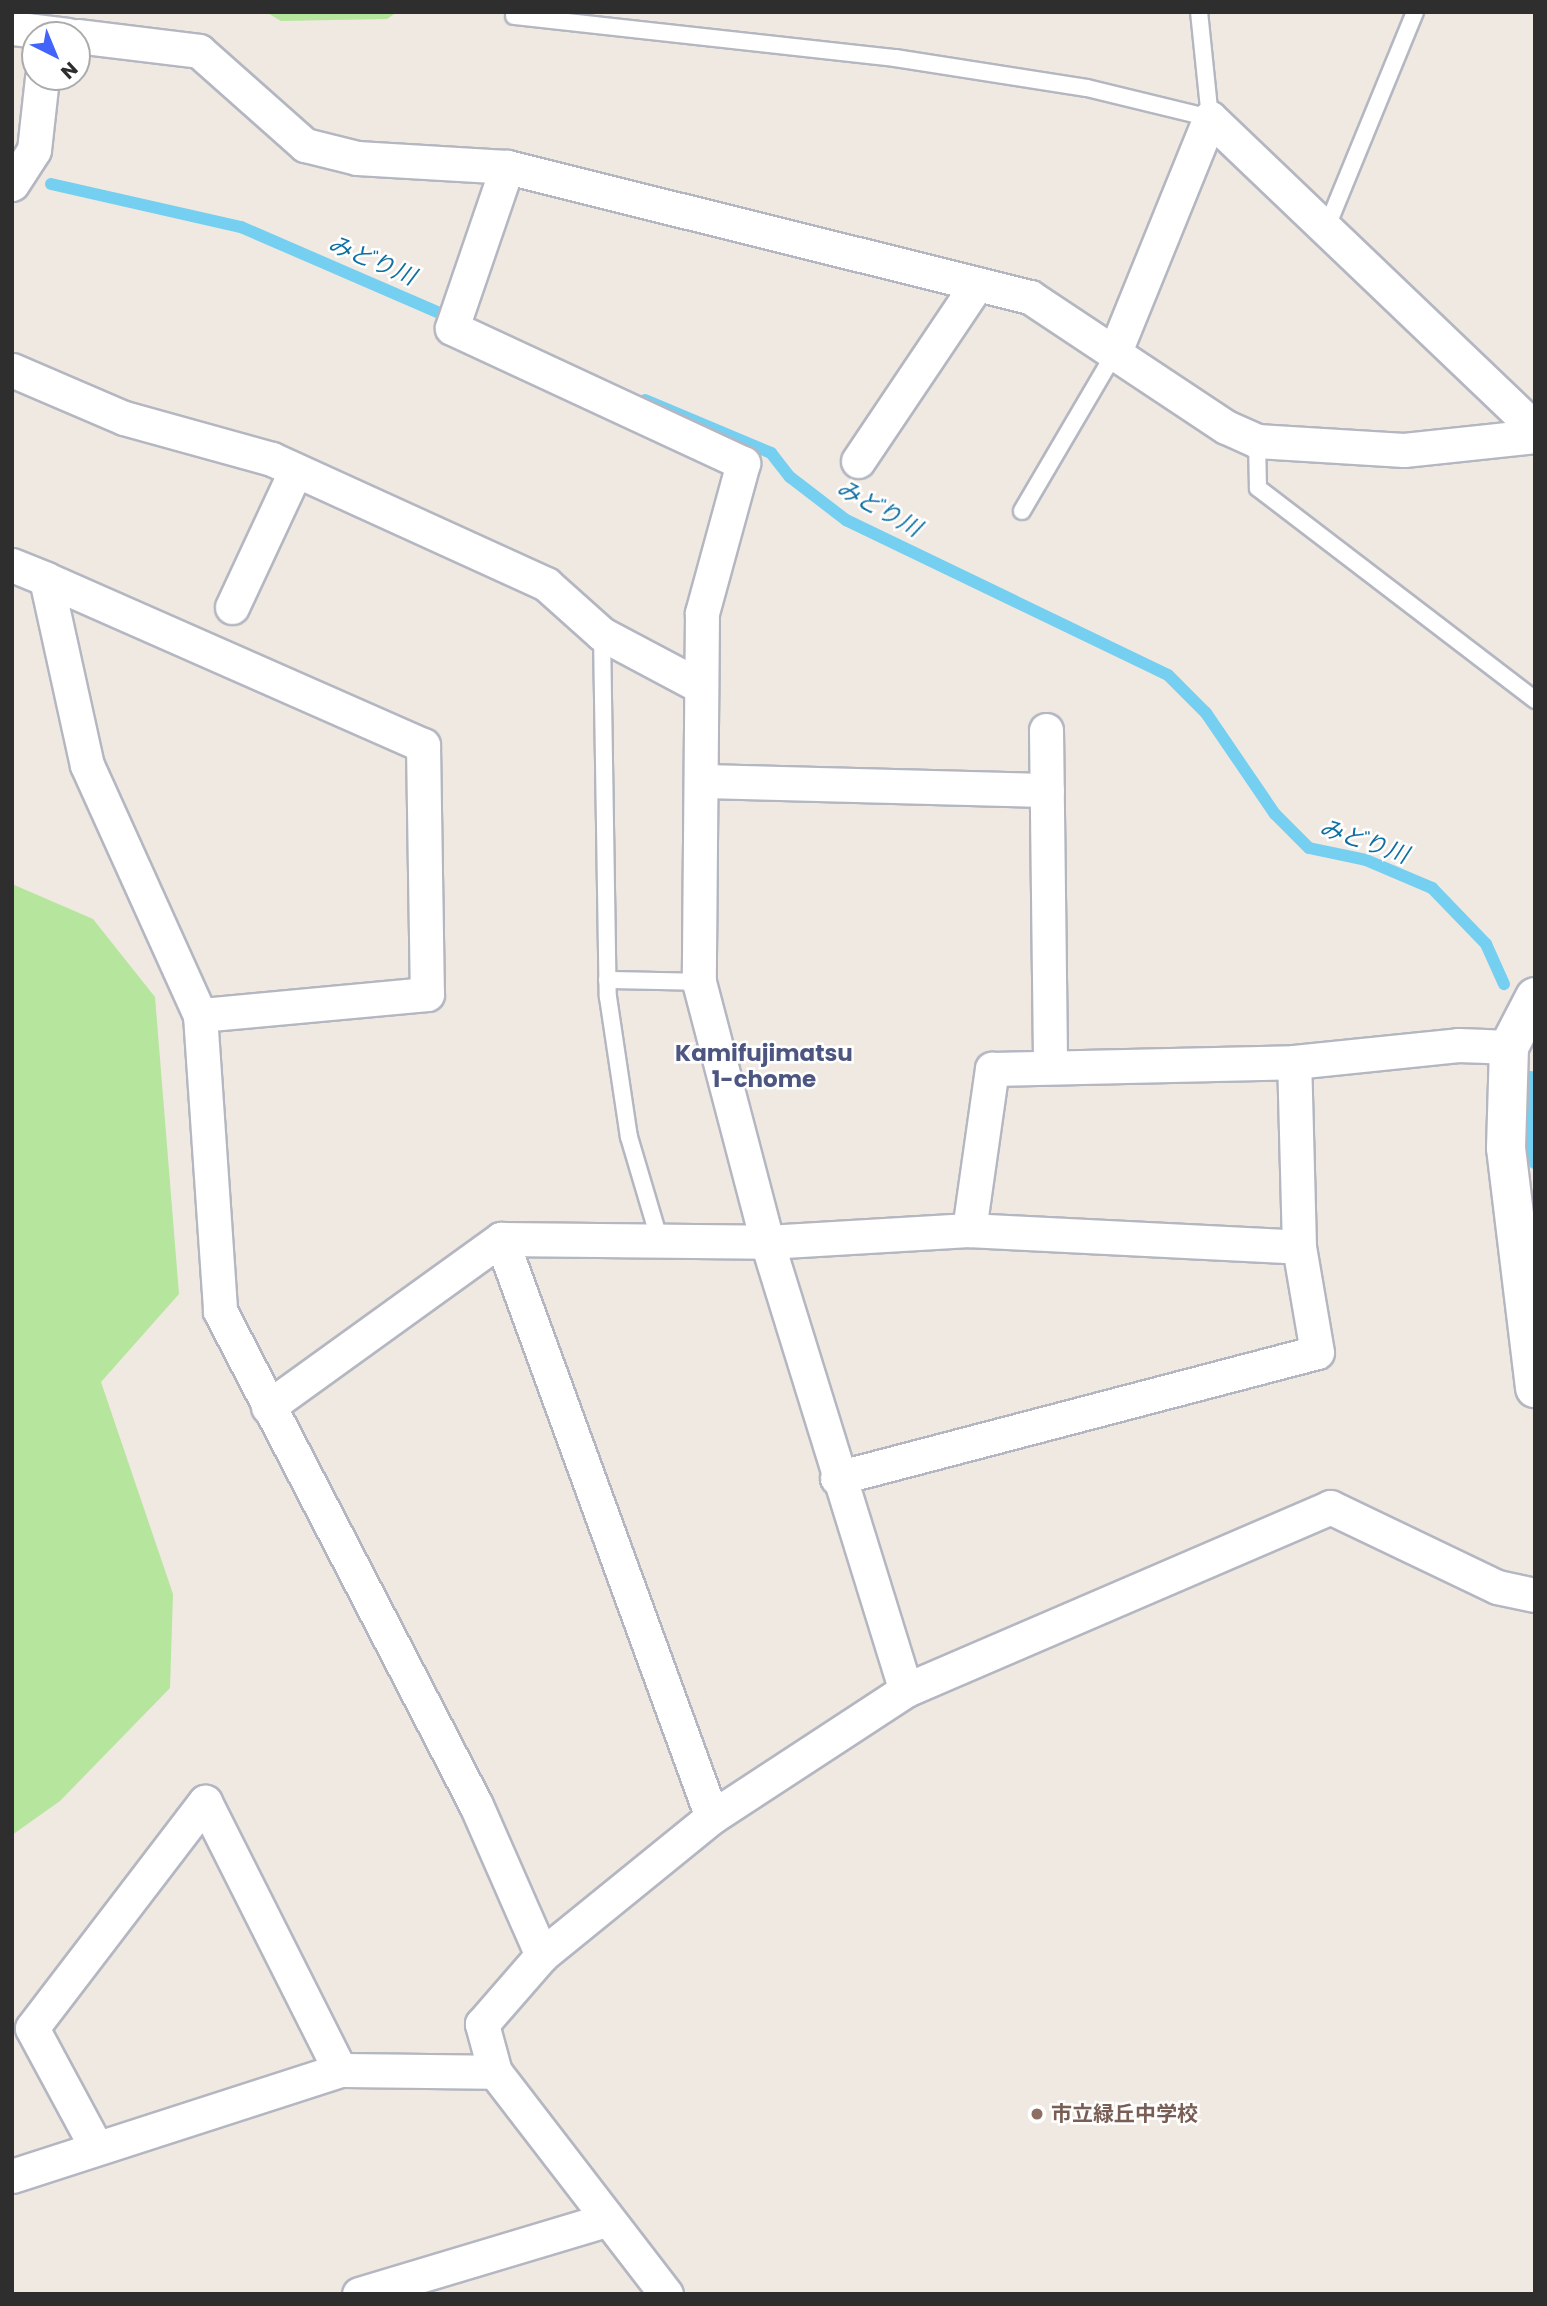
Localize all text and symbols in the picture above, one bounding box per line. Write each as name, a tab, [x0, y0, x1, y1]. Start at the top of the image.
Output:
north arrow	[21, 21, 91, 91]
text: N	[55, 56, 84, 85]
water label: みどり川	[324, 229, 420, 291]
water label: みどり川	[832, 474, 926, 542]
water label: みどり川	[1316, 813, 1412, 869]
district label: Kamifujimatsu 1-chome	[675, 1039, 853, 1093]
place label: 市立緑丘中学校	[1051, 2101, 1198, 2127]
marker: 市立緑丘中学校	[1029, 2106, 1045, 2122]

